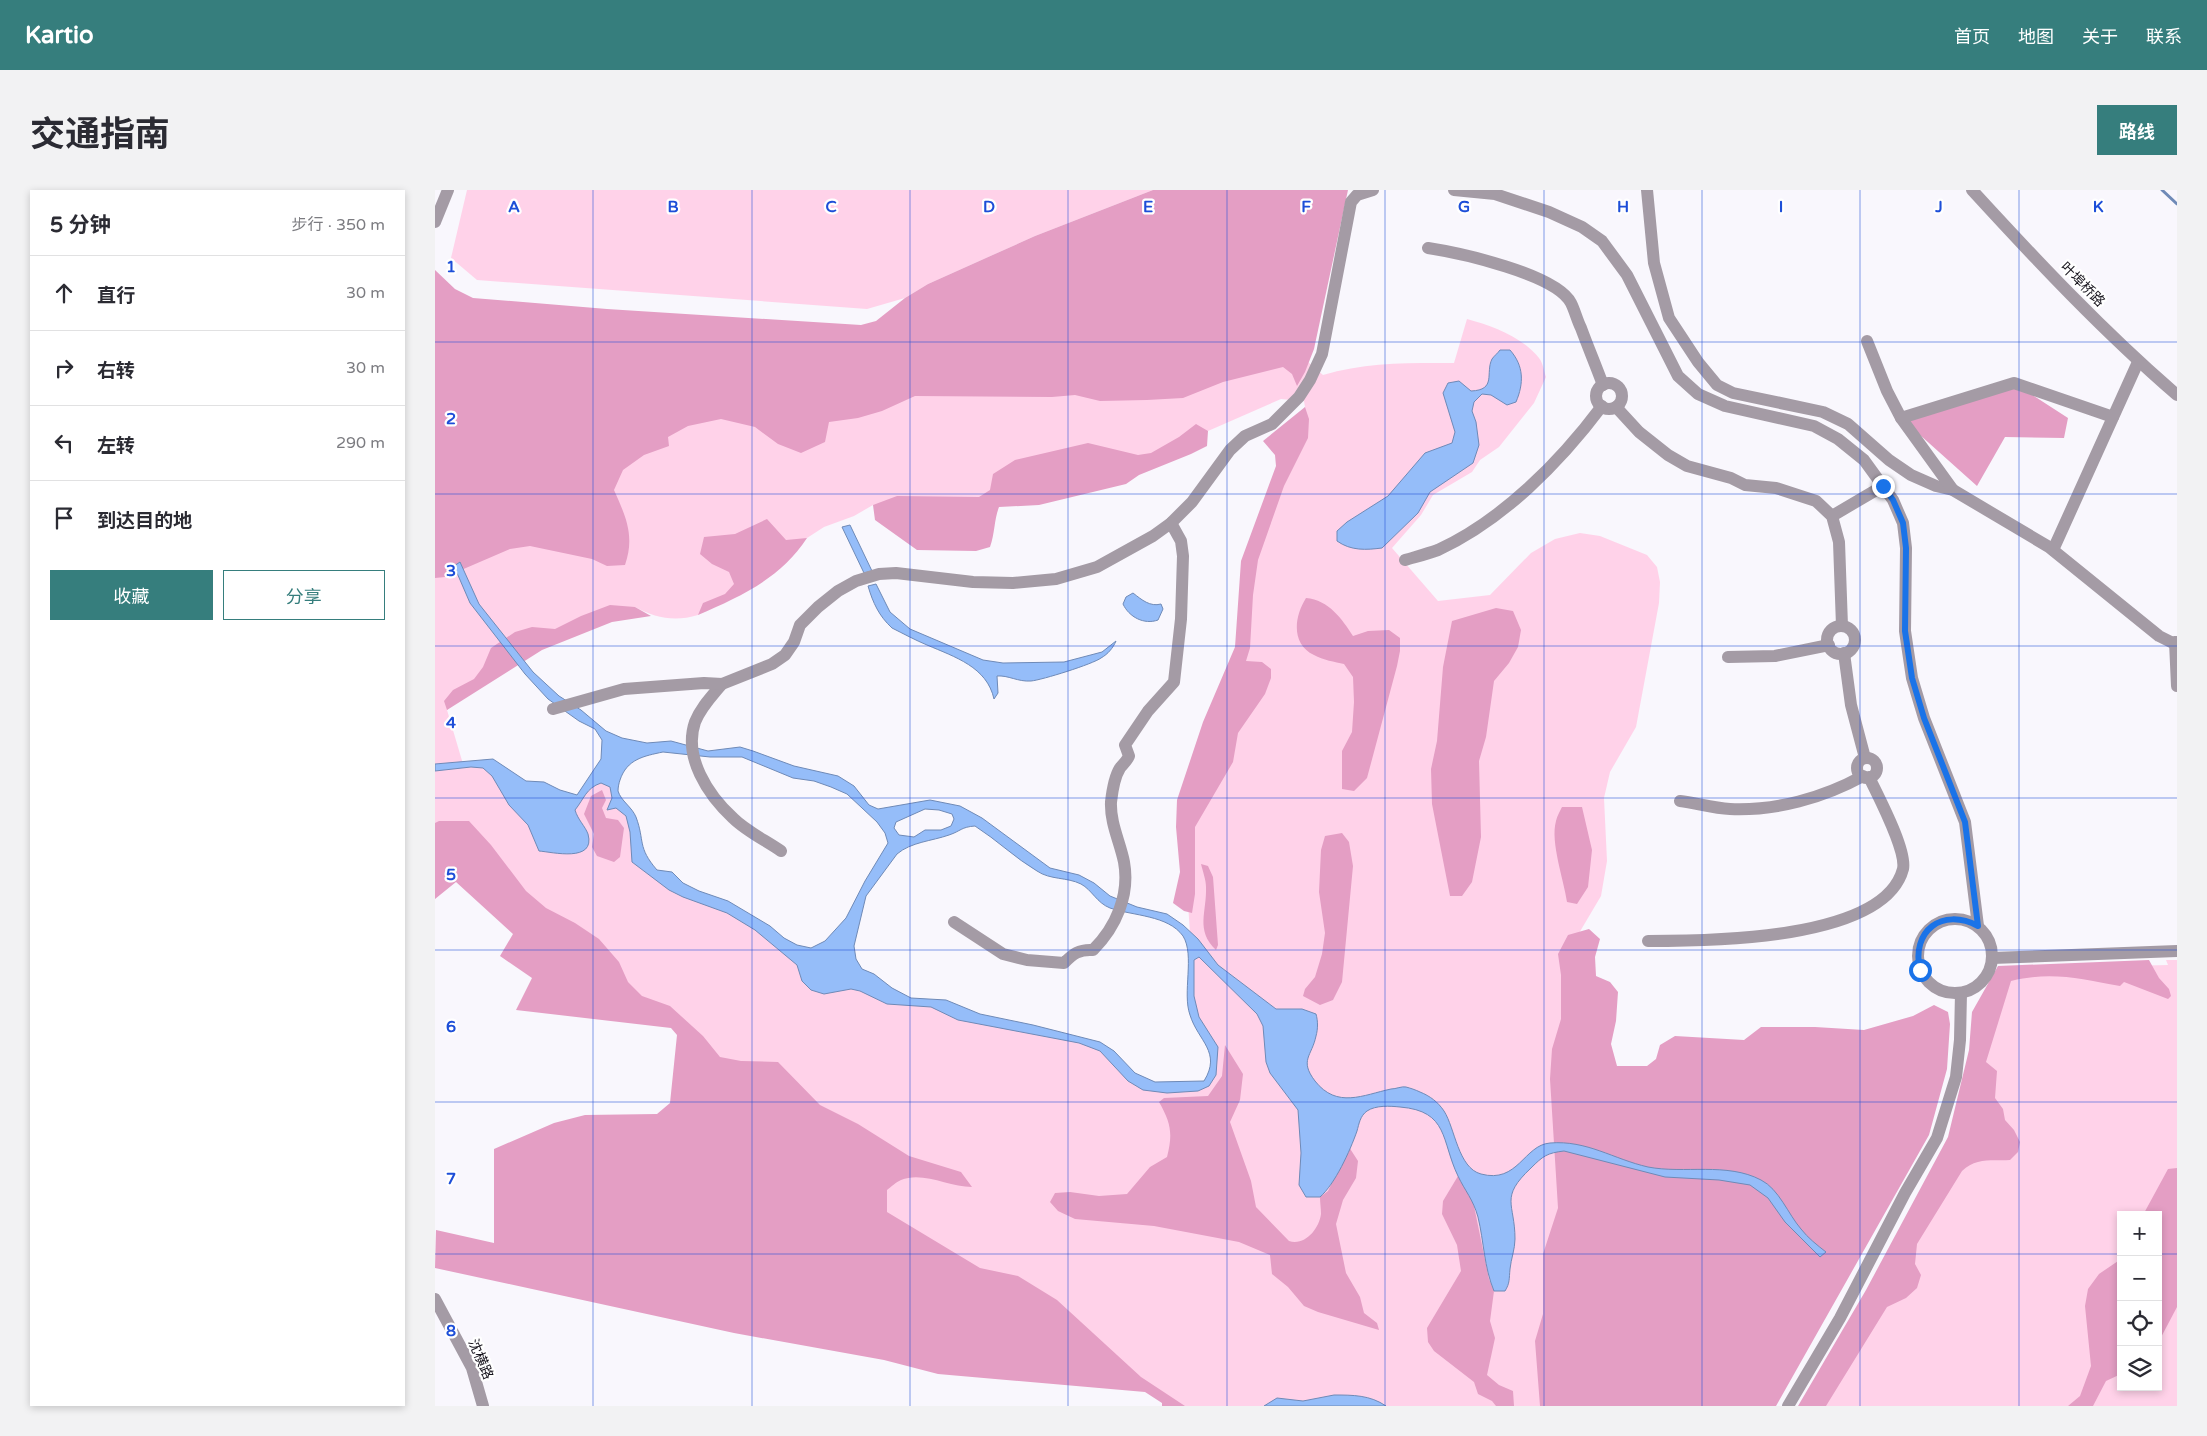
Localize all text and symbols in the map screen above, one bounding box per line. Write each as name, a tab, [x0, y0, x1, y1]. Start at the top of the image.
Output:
text: Kartio	[25, 21, 94, 50]
text: 首页	[1954, 26, 1990, 48]
text: 地图	[2018, 26, 2054, 48]
text: 关于	[2082, 26, 2118, 48]
text: 联系	[2146, 26, 2182, 48]
button: 路线	[2097, 105, 2177, 155]
text: 交通指南	[30, 114, 170, 156]
text: A	[508, 197, 520, 217]
text: B	[667, 197, 679, 217]
text: C	[825, 197, 837, 217]
text: D	[983, 197, 995, 217]
text: E	[1143, 197, 1153, 217]
text: F	[1301, 197, 1311, 217]
text: G	[1458, 197, 1470, 217]
text: H	[1617, 197, 1629, 217]
text: I	[1779, 197, 1783, 217]
text: J	[1934, 197, 1943, 217]
text: K	[2093, 197, 2104, 217]
text: 5 分钟	[50, 213, 111, 238]
text: 步行 · 350 m	[292, 215, 385, 235]
text: 1	[446, 257, 456, 277]
street label: 叶埠桥路	[2057, 259, 2108, 310]
icon: ahead	[50, 279, 78, 307]
text: 30 m	[346, 283, 385, 303]
text: 直行	[97, 285, 135, 307]
icon: right	[50, 354, 78, 382]
text: 30 m	[346, 358, 385, 378]
text: 右转	[97, 360, 135, 382]
text: 2	[446, 409, 456, 429]
icon: left	[50, 429, 78, 457]
text: 290 m	[336, 433, 385, 453]
text: 左转	[97, 435, 135, 457]
route end	[1872, 475, 1895, 498]
icon: arrive	[50, 504, 78, 532]
text: 到达目的地	[97, 510, 192, 532]
text: 3	[446, 561, 456, 581]
button: 收藏	[50, 570, 213, 620]
button: 分享	[223, 570, 385, 620]
text: 4	[446, 713, 456, 733]
text: 5	[446, 865, 456, 885]
route start	[1909, 959, 1932, 982]
text: 6	[446, 1017, 456, 1037]
text: 7	[446, 1169, 456, 1189]
map controls	[2117, 1211, 2162, 1391]
button: +	[2117, 1211, 2162, 1256]
button: −	[2117, 1256, 2162, 1301]
button: locate	[2117, 1301, 2162, 1346]
text: 8	[446, 1321, 456, 1341]
street label: 沈横路	[465, 1337, 497, 1382]
button: layers	[2117, 1346, 2162, 1391]

